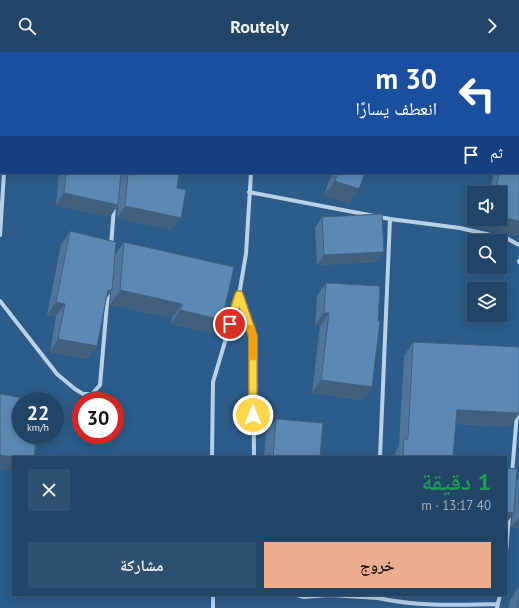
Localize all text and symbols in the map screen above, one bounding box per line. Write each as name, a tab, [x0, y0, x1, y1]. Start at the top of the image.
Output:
icon: search	[16, 15, 38, 37]
text: Routely	[230, 15, 289, 38]
icon: forward	[481, 15, 503, 37]
text: 30 m	[376, 60, 437, 97]
icon: left	[451, 68, 503, 120]
text: انعطف يسارًا	[356, 97, 437, 120]
text: ثم	[490, 143, 503, 162]
icon: arrive	[460, 144, 482, 166]
map controls	[467, 186, 507, 322]
button: sound	[467, 186, 507, 226]
button: search	[467, 234, 507, 274]
button: layers	[467, 282, 507, 322]
pin	[213, 307, 247, 341]
icon: arrive	[219, 313, 241, 335]
speed limit sign: 30	[72, 392, 124, 444]
position arrow	[232, 394, 274, 436]
text: 22	[27, 400, 49, 426]
text: km/h	[27, 421, 49, 434]
text: 1 دقيقة	[421, 466, 491, 497]
button: close	[28, 469, 70, 511]
text: 40 m · 13:17	[421, 497, 491, 514]
button: مشاركة	[28, 542, 256, 588]
button: خروج	[264, 542, 491, 588]

